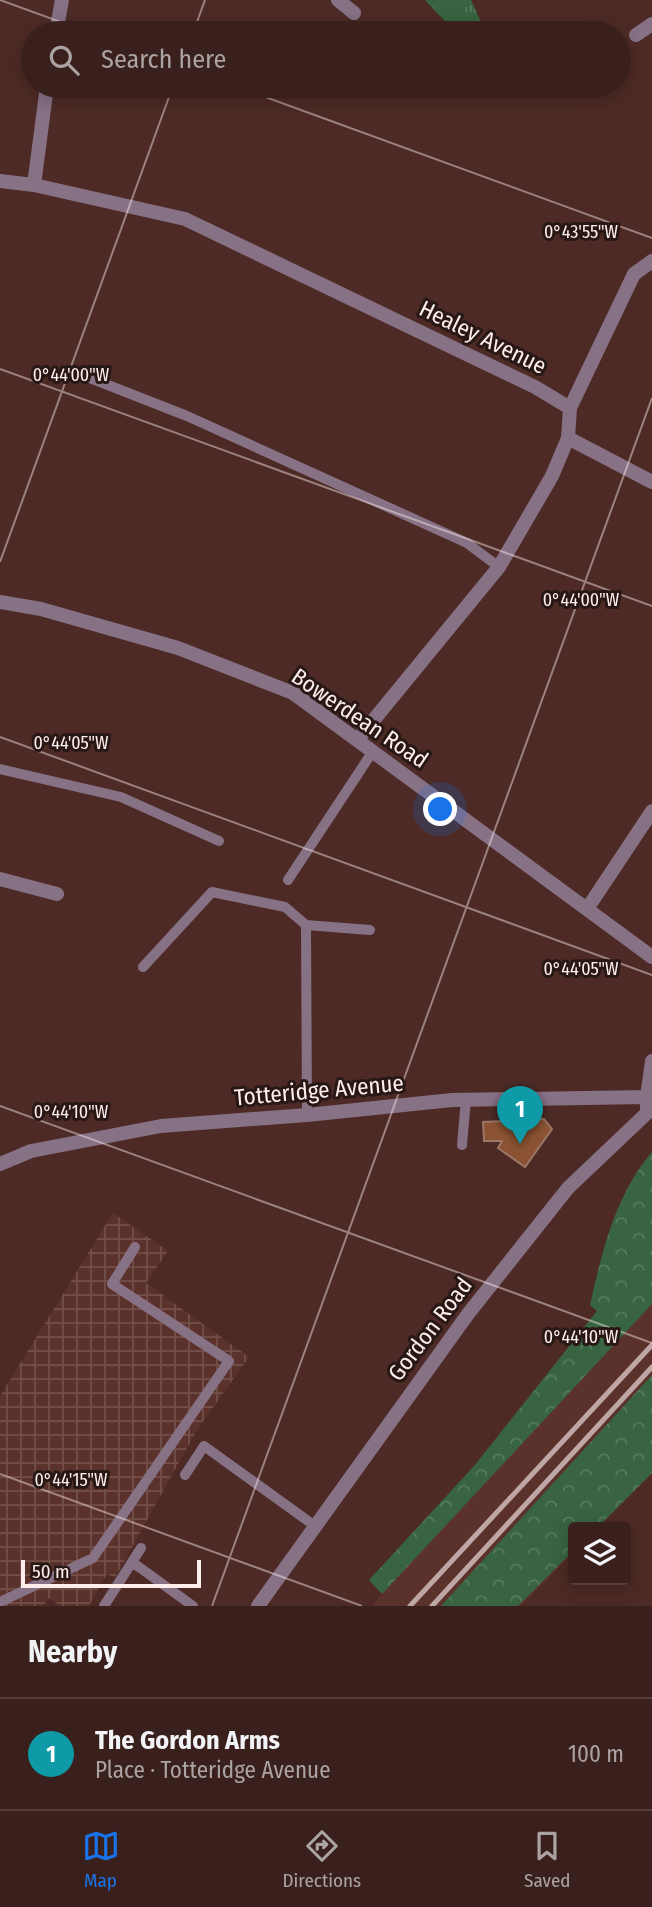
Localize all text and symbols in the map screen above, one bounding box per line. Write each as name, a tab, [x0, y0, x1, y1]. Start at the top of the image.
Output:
search box	[21, 21, 631, 98]
icon: search	[45, 41, 83, 79]
text: Search here	[101, 44, 226, 75]
text: 0°43'55"W	[544, 221, 619, 243]
street label: Healey Avenue	[415, 294, 551, 380]
text: 0°44'00"W	[33, 364, 110, 386]
text: 0°44'00"W	[543, 589, 620, 611]
street label: Bowerdean Road	[286, 662, 434, 774]
text: 0°44'05"W	[33, 732, 109, 754]
your location	[423, 792, 457, 826]
text: 0°44'05"W	[543, 958, 619, 980]
street label: Totteridge Avenue	[233, 1069, 405, 1111]
pin: 1	[497, 1086, 543, 1144]
text: 0°44'10"W	[34, 1101, 109, 1123]
street label: Gordon Road	[382, 1272, 478, 1386]
text: 0°44'10"W	[544, 1326, 619, 1348]
text: 0°44'15"W	[34, 1469, 108, 1491]
map controls	[568, 1522, 631, 1585]
button: layers	[568, 1522, 631, 1585]
scale bar	[21, 1557, 201, 1589]
text: 50 m	[32, 1560, 70, 1583]
text: Nearby	[28, 1634, 117, 1670]
text: The Gordon Arms	[95, 1725, 280, 1756]
text: 1	[46, 1740, 56, 1768]
text: 100 m	[568, 1740, 624, 1768]
text: Place · Totteridge Avenue	[95, 1756, 331, 1784]
tab: Map	[82, 1827, 120, 1892]
tab: Directions	[283, 1827, 361, 1892]
tab: Saved	[524, 1827, 570, 1892]

